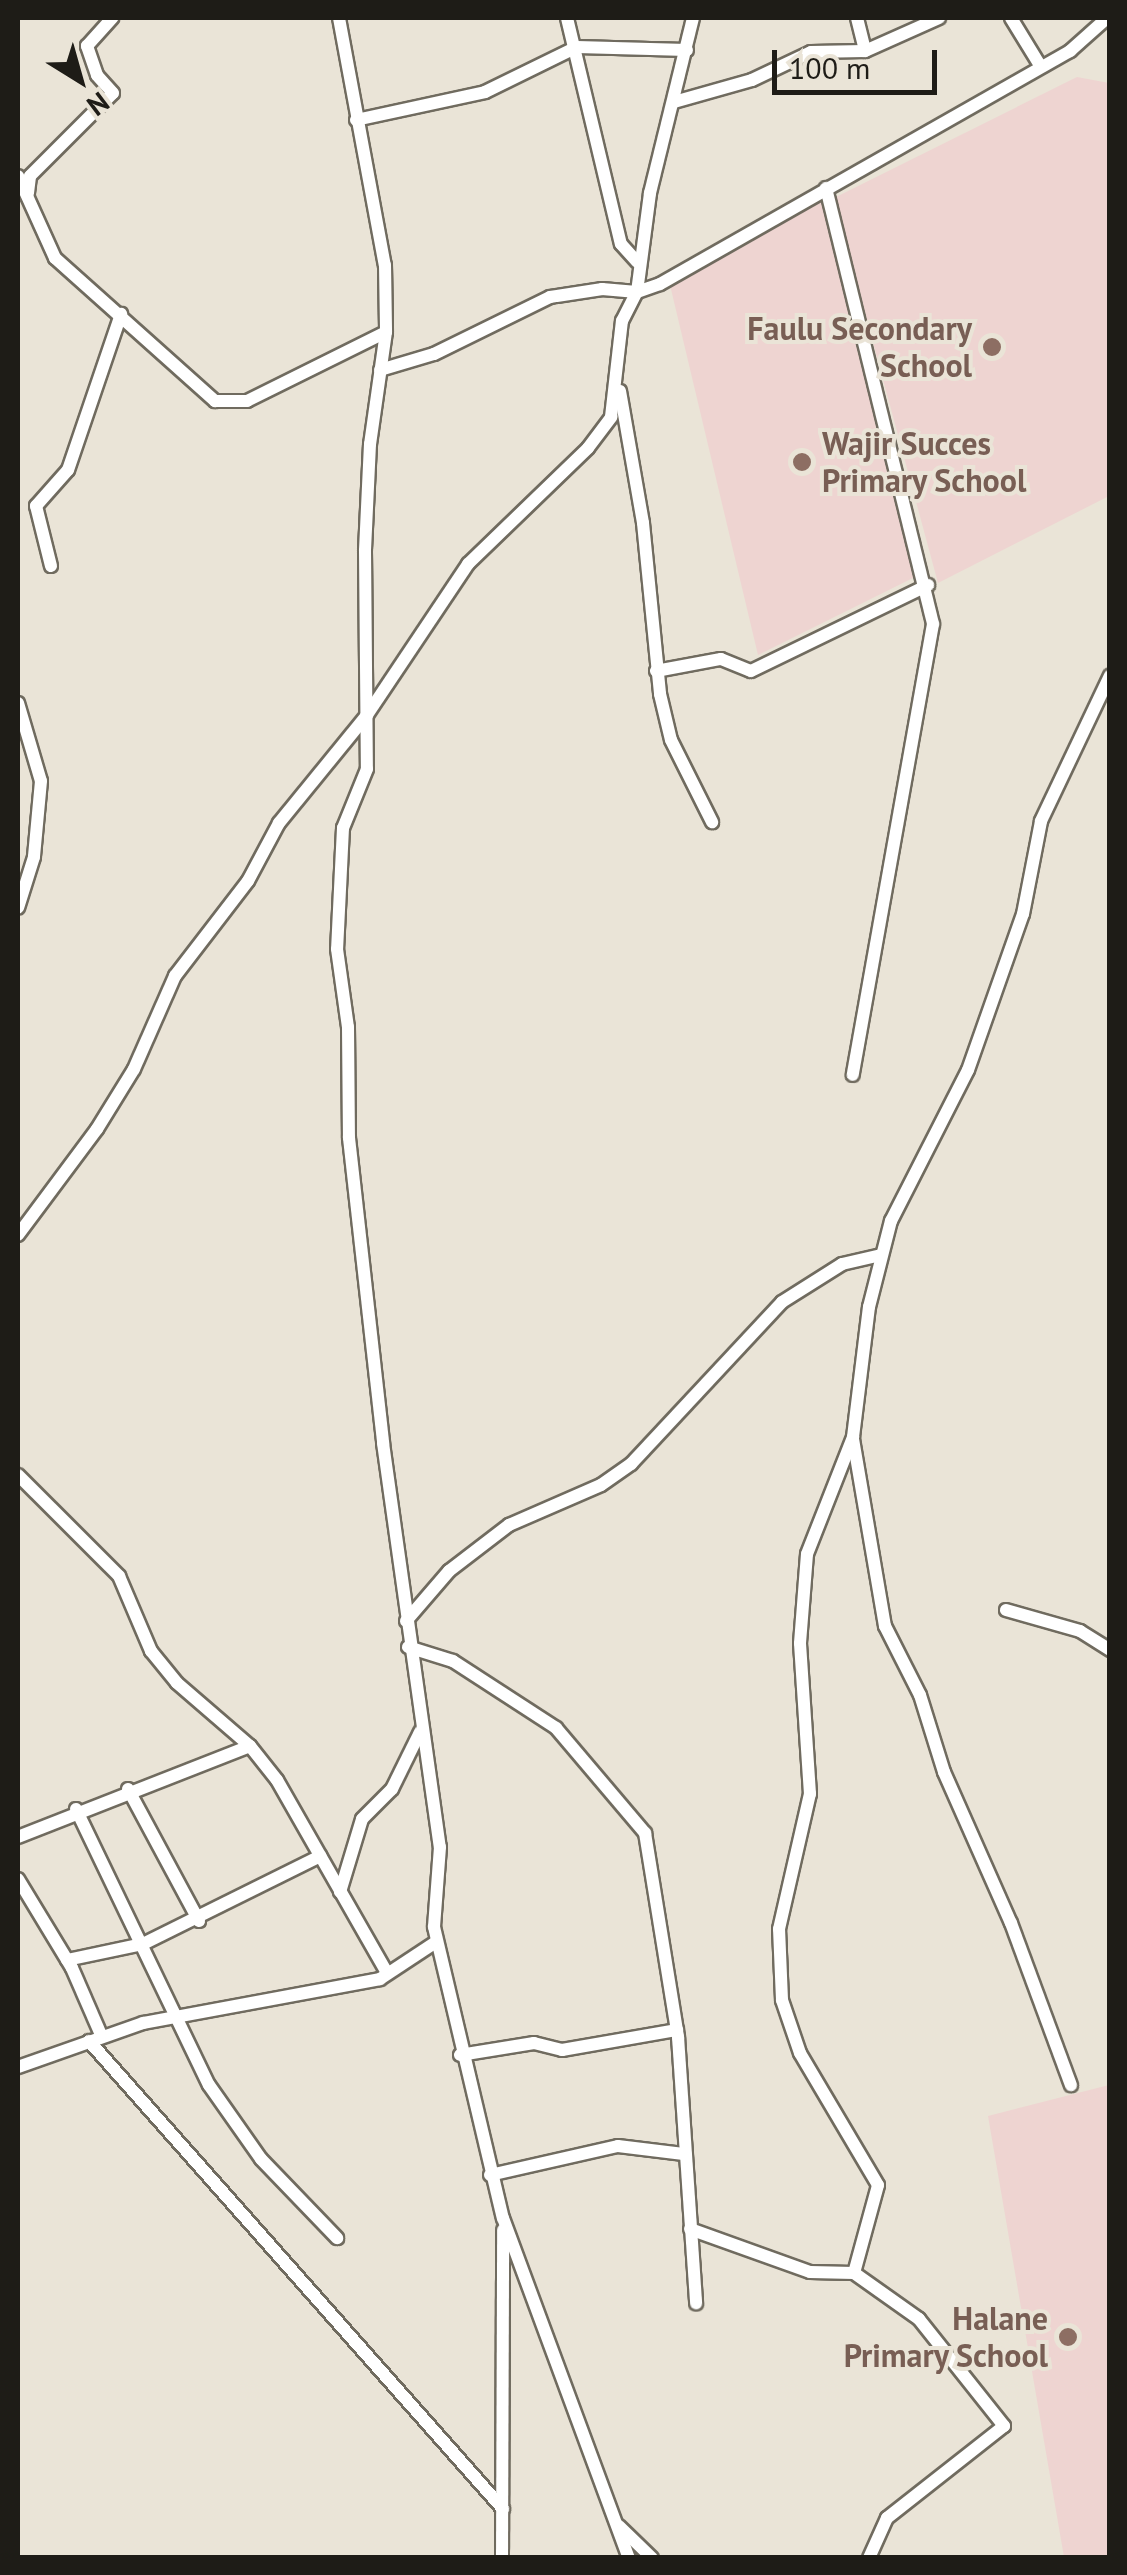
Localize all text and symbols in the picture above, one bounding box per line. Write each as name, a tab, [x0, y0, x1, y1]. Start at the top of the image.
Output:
north arrow	[30, 30, 130, 130]
scale bar	[777, 30, 942, 92]
text: 100 m	[789, 48, 870, 87]
text: N	[80, 84, 117, 125]
place label: Faulu Secondary School	[747, 310, 972, 385]
marker: Faulu Secondary School	[981, 336, 1003, 358]
place label: Wajir Succes Primary School	[822, 425, 1028, 500]
marker: Wajir Succes Primary School	[791, 451, 813, 473]
place label: Halane Primary School	[842, 2300, 1048, 2375]
marker: Halane Primary School	[1057, 2326, 1079, 2348]

